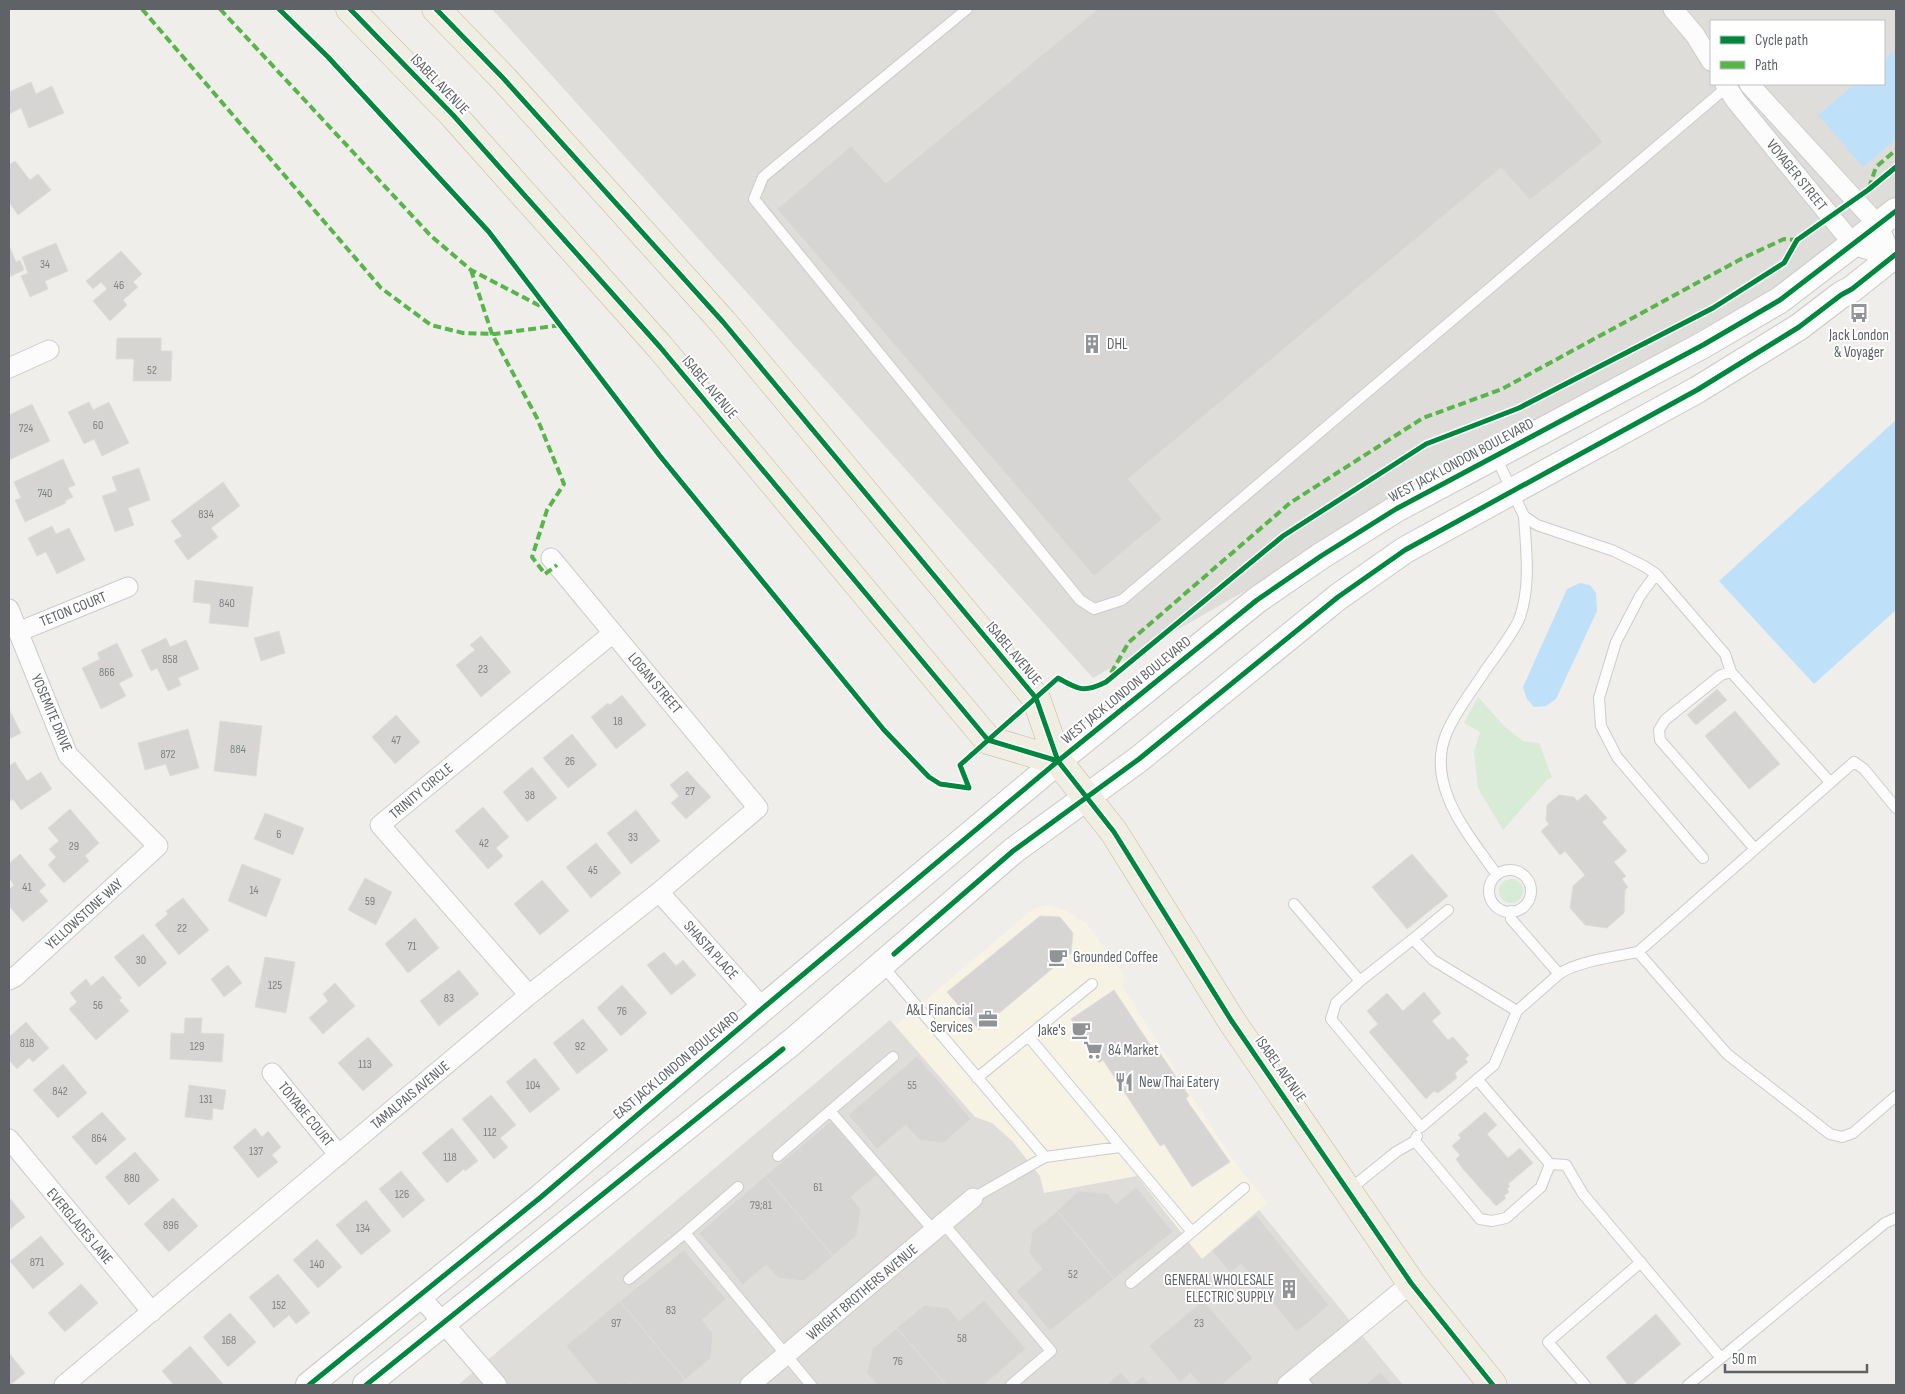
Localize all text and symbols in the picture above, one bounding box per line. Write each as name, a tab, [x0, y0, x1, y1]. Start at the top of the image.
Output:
legend	[1710, 20, 1885, 85]
text: Cycle path	[1755, 31, 1808, 50]
street label: ISABEL AVENUE	[406, 50, 473, 119]
text: Path	[1755, 56, 1778, 75]
street label: VOYAGER STREET	[1762, 136, 1831, 215]
house number: 34	[40, 257, 50, 272]
house number: 46	[114, 278, 124, 293]
bus stop icon: Jack London & Voyager	[1848, 302, 1870, 324]
place label: Jack London & Voyager	[1828, 326, 1889, 362]
building icon: DHL	[1081, 333, 1103, 355]
place label: DHL	[1107, 335, 1128, 354]
street label: ISABEL AVENUE	[678, 352, 742, 423]
house number: 52	[147, 363, 157, 378]
street label: WEST JACK LONDON BOULEVARD	[1385, 414, 1537, 507]
house number: 60	[93, 418, 103, 433]
house number: 724	[19, 421, 33, 436]
house number: 740	[38, 486, 52, 501]
house number: 834	[198, 507, 214, 522]
street label: TETON COURT	[37, 587, 109, 631]
house number: 840	[219, 596, 235, 611]
street label: ISABEL AVENUE	[982, 618, 1046, 689]
street label: WEST JACK LONDON BOULEVARD	[1057, 632, 1195, 749]
street label: LOGAN STREET	[623, 649, 686, 718]
house number: 858	[162, 652, 178, 667]
house number: 23	[478, 662, 488, 677]
house number: 866	[99, 665, 115, 680]
street label: YOSEMITE DRIVE	[27, 671, 76, 755]
house number: 18	[613, 714, 623, 729]
house number: 47	[391, 733, 401, 748]
house number: 884	[230, 742, 246, 757]
house number: 872	[161, 747, 176, 762]
house number: 26	[565, 754, 575, 769]
street label: TRINITY CIRCLE	[385, 759, 457, 824]
house number: 27	[685, 784, 695, 799]
house number: 38	[525, 788, 535, 803]
house number: 6	[276, 827, 282, 842]
house number: 33	[628, 830, 638, 845]
house number: 42	[479, 836, 489, 851]
house number: 29	[69, 839, 79, 854]
house number: 45	[588, 863, 598, 878]
street label: YELLOWSTONE WAY	[42, 874, 127, 954]
house number: 41	[22, 880, 32, 895]
house number: 14	[249, 883, 259, 898]
house number: 59	[365, 894, 375, 909]
street label: SHASTA PLACE	[679, 917, 742, 984]
house number: 22	[177, 921, 187, 936]
house number: 71	[407, 939, 417, 954]
cafe icon: Grounded Coffee	[1047, 946, 1069, 968]
place label: Grounded Coffee	[1073, 948, 1158, 967]
house number: 30	[136, 953, 146, 968]
house number: 125	[268, 978, 282, 993]
house number: 83	[444, 991, 454, 1006]
house number: 56	[93, 998, 103, 1013]
place label: A&L Financial Services	[905, 1001, 973, 1037]
house number: 76	[617, 1004, 627, 1019]
street label: EAST JACK LONDON BOULEVARD	[609, 1007, 743, 1124]
office icon: A&L Financial Services	[977, 1008, 999, 1030]
cafe icon: Jake's	[1070, 1019, 1092, 1041]
place label: Jake's	[1037, 1021, 1066, 1040]
street label: ISABEL AVENUE	[1251, 1032, 1310, 1106]
house number: 818	[20, 1036, 34, 1051]
house number: 129	[190, 1039, 204, 1054]
house number: 92	[575, 1039, 585, 1054]
supermarket icon: 84 Market	[1082, 1039, 1104, 1061]
place label: 84 Market	[1108, 1041, 1159, 1060]
house number: 113	[358, 1057, 372, 1072]
street label: TAMALPAIS AVENUE	[367, 1057, 454, 1134]
restaurant icon: New Thai Eatery	[1113, 1071, 1135, 1093]
place label: New Thai Eatery	[1139, 1073, 1219, 1092]
street label: TOIYABE COURT	[274, 1078, 338, 1151]
house number: 104	[526, 1078, 540, 1093]
house number: 55	[907, 1078, 917, 1093]
house number: 842	[52, 1084, 68, 1099]
house number: 131	[199, 1092, 214, 1107]
house number: 112	[483, 1125, 497, 1140]
house number: 864	[91, 1131, 107, 1146]
house number: 137	[249, 1144, 263, 1159]
house number: 118	[443, 1150, 457, 1165]
house number: 880	[124, 1171, 140, 1186]
house number: 61	[813, 1180, 824, 1195]
street label: EVERGLADES LANE	[42, 1184, 117, 1268]
house number: 126	[395, 1187, 409, 1202]
house number: 79;81	[750, 1198, 773, 1213]
house number: 896	[163, 1218, 179, 1233]
house number: 134	[356, 1221, 370, 1236]
street label: WRIGHT BROTHERS AVENUE	[803, 1240, 922, 1345]
house number: 871	[30, 1255, 45, 1270]
house number: 140	[310, 1257, 324, 1272]
house number: 52	[1068, 1267, 1078, 1282]
place label: GENERAL WHOLESALE ELECTRIC SUPPLY	[1164, 1271, 1275, 1307]
building icon: GENERAL WHOLESALE ELECTRIC SUPPLY	[1278, 1278, 1300, 1300]
house number: 152	[272, 1298, 286, 1313]
house number: 83	[666, 1303, 676, 1318]
house number: 97	[611, 1316, 621, 1331]
house number: 23	[1194, 1316, 1204, 1331]
house number: 58	[957, 1331, 967, 1346]
house number: 168	[222, 1333, 236, 1348]
scale bar	[1725, 1342, 1868, 1374]
text: 50 m	[1732, 1350, 1757, 1369]
house number: 76	[893, 1354, 903, 1369]

